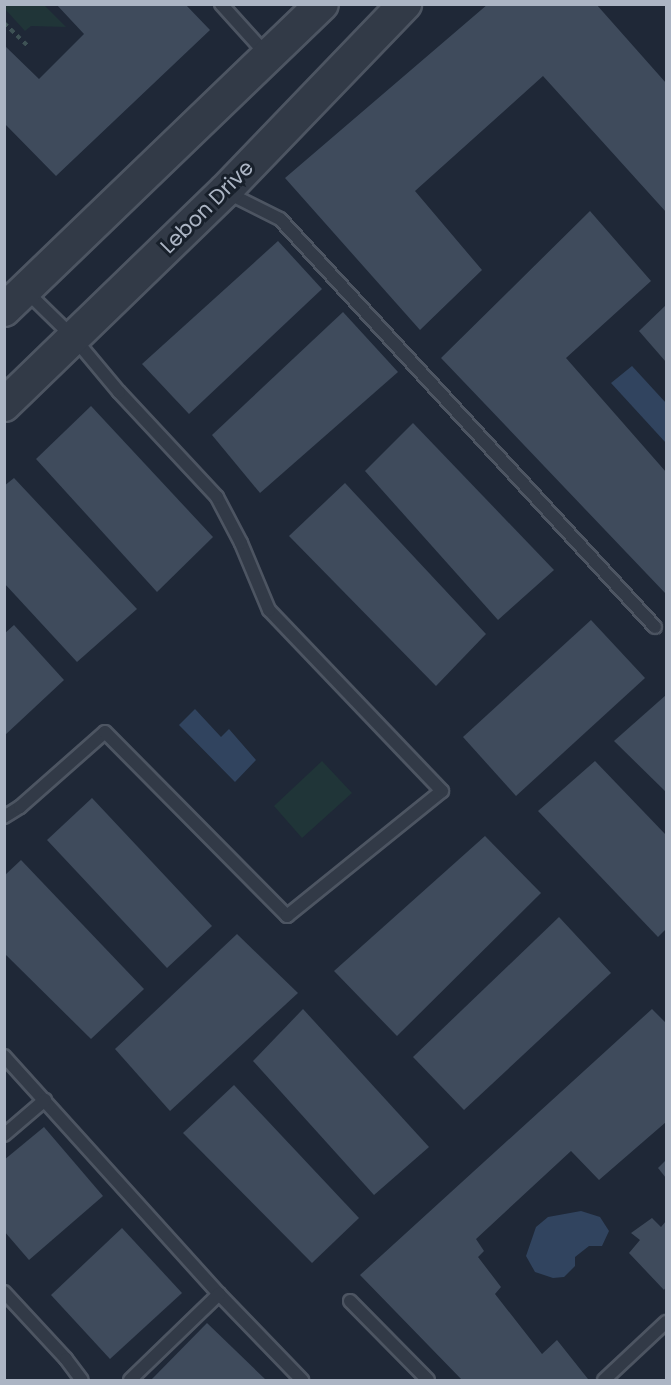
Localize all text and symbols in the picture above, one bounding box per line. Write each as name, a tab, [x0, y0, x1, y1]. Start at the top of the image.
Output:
street label: Lebon Drive	[155, 155, 259, 259]

